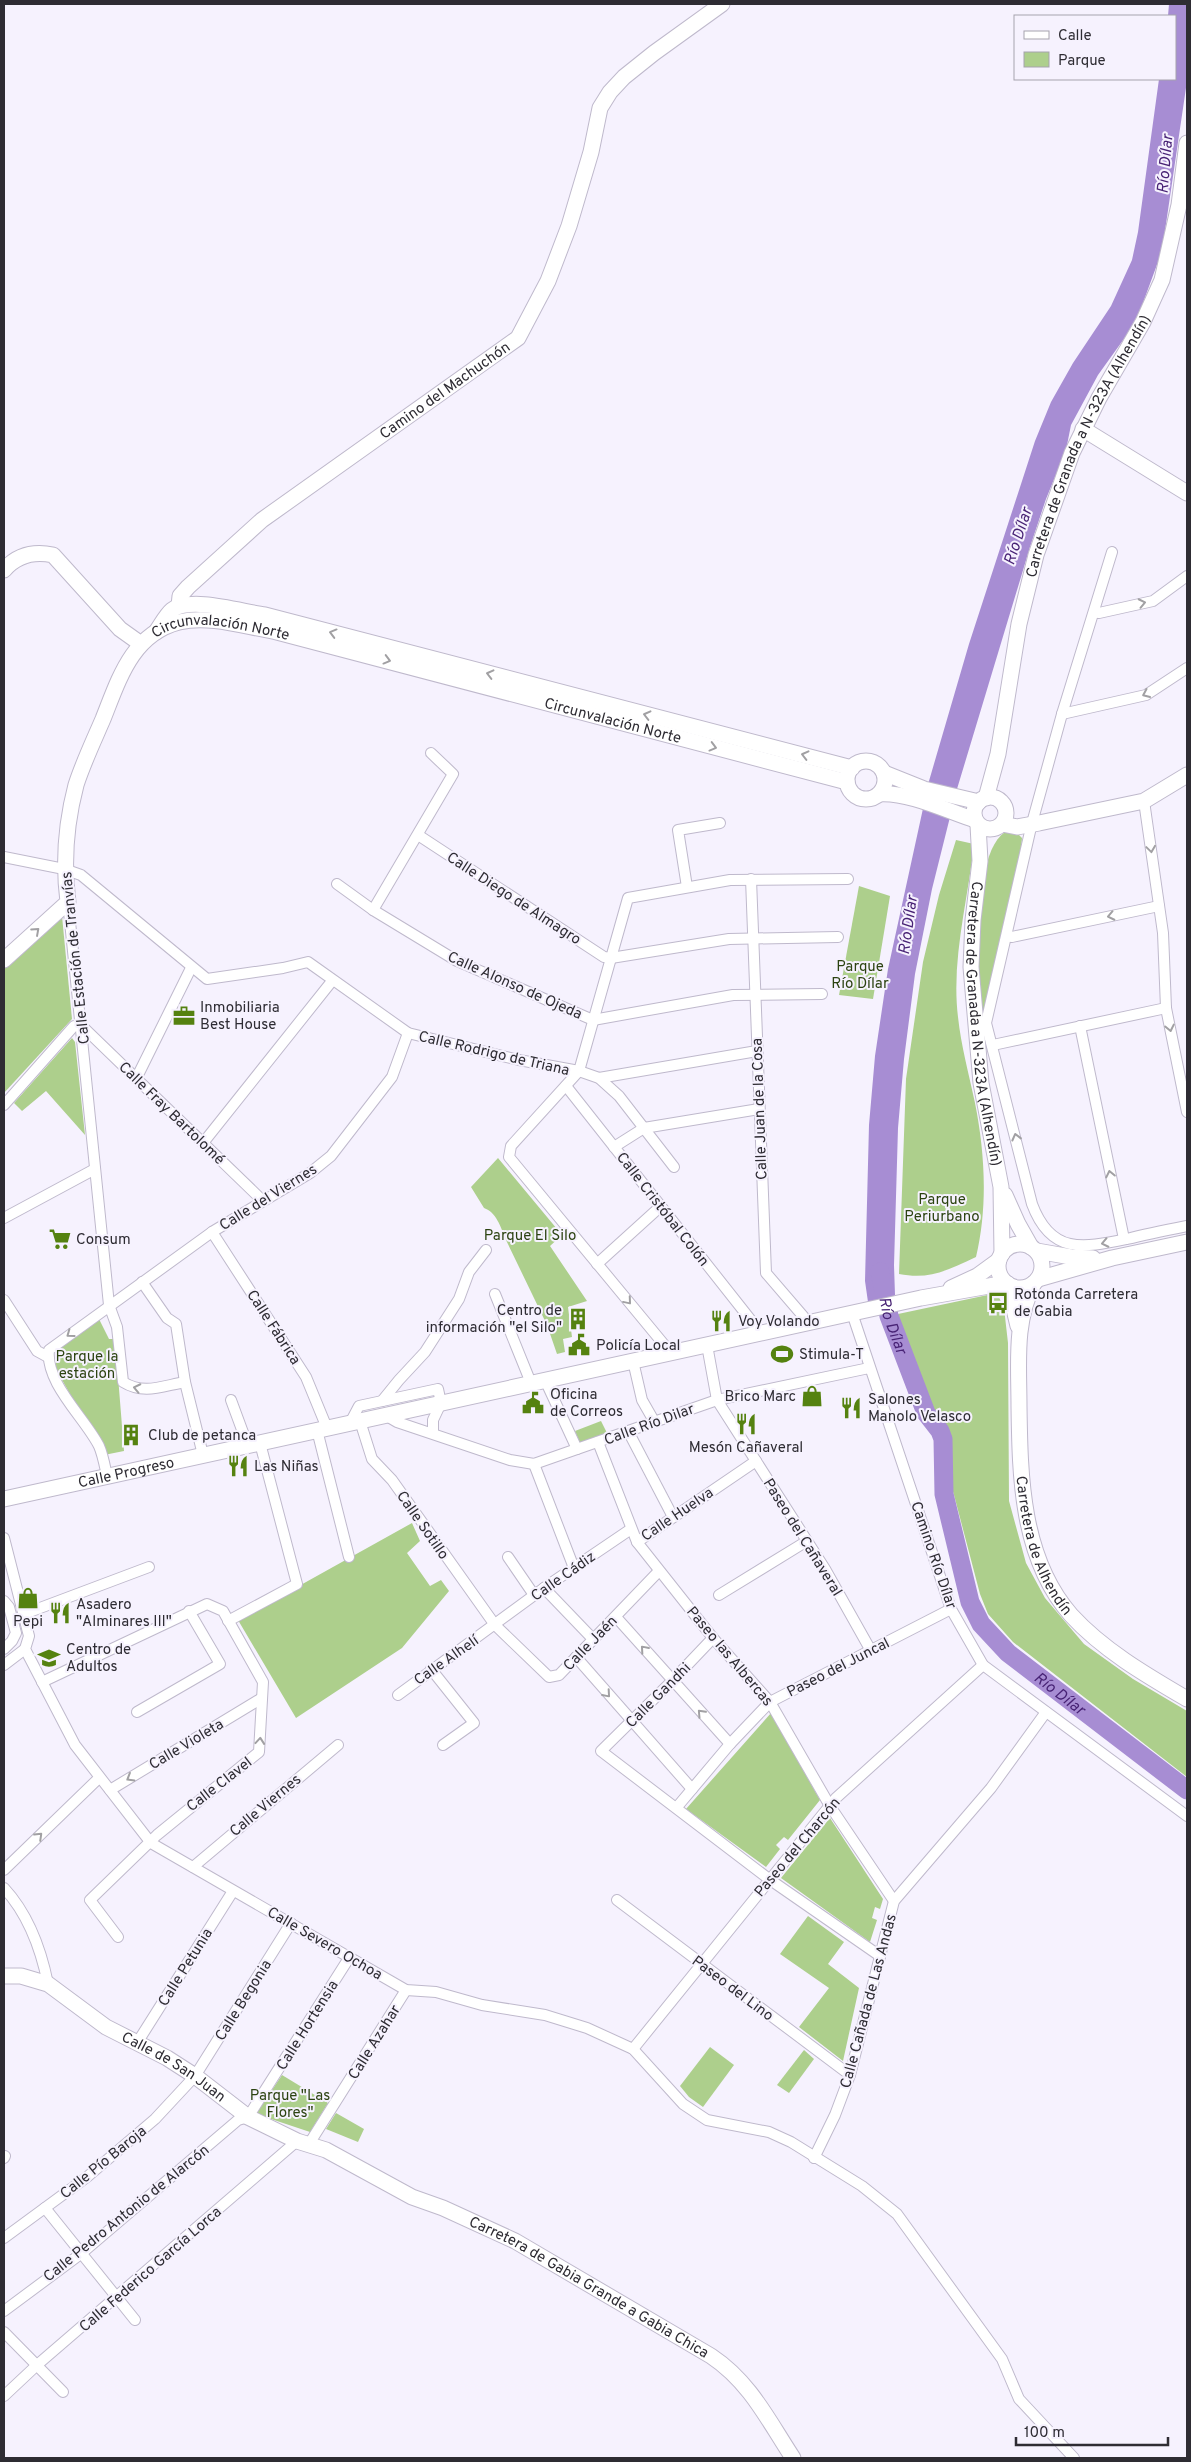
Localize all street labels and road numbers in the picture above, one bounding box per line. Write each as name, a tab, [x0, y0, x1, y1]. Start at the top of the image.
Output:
street label: Carretera de Granada a N-323A (Alhendín)	[1023, 312, 1156, 580]
street label: Camino del Machuchón	[376, 338, 515, 444]
street label: Circunvalación Norte	[148, 612, 291, 646]
street label: Circunvalación Norte	[542, 695, 683, 749]
street label: Calle Diego de Almagro	[442, 849, 584, 950]
street label: Calle Estación de Tranvías	[58, 871, 95, 1045]
street label: Carretera de Granada a N-323A (Alhendín)	[960, 880, 1005, 1168]
street label: Calle Alonso de Ojeda	[444, 948, 585, 1025]
street label: Calle Rodrigo de Triana	[416, 1028, 571, 1081]
street label: Calle Juan de la Cosa	[749, 1038, 772, 1180]
street label: Calle Fray Bartolomé	[114, 1058, 228, 1170]
street label: Calle Cristóbal Colón	[611, 1149, 712, 1271]
street label: Calle del Viernes	[216, 1161, 321, 1236]
street label: Calle Fábrica	[242, 1287, 304, 1369]
street label: Calle Río Dilar	[602, 1400, 697, 1451]
street label: Calle Progreso	[77, 1454, 176, 1493]
street label: Paseo del Cañaveral	[758, 1475, 846, 1600]
street label: Carretera de Alhendín	[1011, 1475, 1075, 1620]
street label: Calle Huelva	[638, 1484, 718, 1546]
street label: Calle Sotillo	[391, 1488, 452, 1564]
street label: Camino Río Dílar	[905, 1499, 960, 1612]
street label: Calle Cádiz	[528, 1548, 600, 1606]
street label: Paseo las Albercas	[681, 1603, 776, 1711]
street label: Calle Jaén	[560, 1612, 622, 1676]
street label: Calle Alhelí	[411, 1631, 484, 1691]
street label: Paseo del Juncal	[784, 1634, 893, 1702]
street label: Calle Gandhi	[622, 1659, 696, 1733]
street label: Calle Violeta	[146, 1716, 228, 1775]
street label: Calle Clavel	[183, 1754, 257, 1817]
street label: Calle Viernes	[226, 1771, 306, 1842]
street label: Paseo del Charcón	[751, 1794, 845, 1902]
street label: Calle Severo Ochoa	[263, 1904, 385, 1985]
street label: Calle Cañada de Las Andas	[837, 1912, 902, 2091]
street label: Calle Petunia	[155, 1925, 218, 2010]
street label: Paseo del Lino	[688, 1952, 777, 2026]
street label: Calle Begonia	[212, 1957, 277, 2045]
street label: Calle Hortensia	[273, 1977, 344, 2074]
street label: Calle Azahar	[345, 2002, 406, 2084]
street label: Calle de San Juan	[118, 2028, 229, 2107]
street label: Calle Pío Baroja	[57, 2122, 151, 2204]
street label: Calle Pedro Antonio de Alarcón	[40, 2141, 214, 2287]
street label: Calle Federico García Lorca	[76, 2203, 226, 2337]
street label: Carretera de Gabia Grande a Gabia Chica	[465, 2213, 712, 2364]

